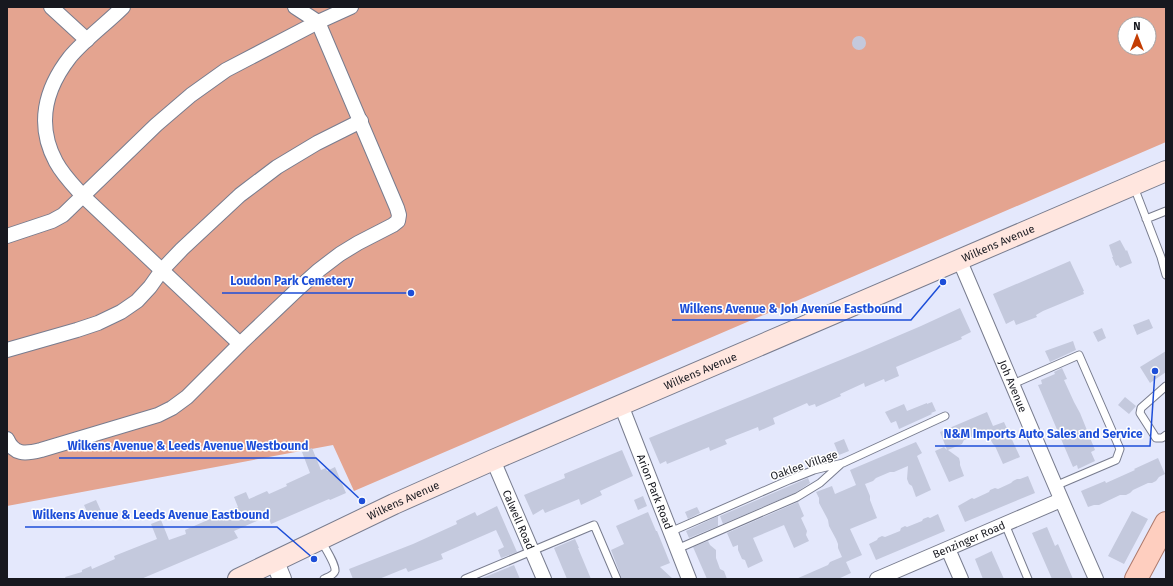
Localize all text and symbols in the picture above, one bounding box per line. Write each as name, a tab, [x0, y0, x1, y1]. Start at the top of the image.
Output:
north arrow	[1117, 16, 1157, 56]
text: N	[1133, 20, 1141, 33]
street label: Wilkens Avenue	[960, 222, 1037, 265]
callout: Loudon Park Cemetery	[222, 269, 362, 293]
text: Loudon Park Cemetery	[230, 274, 354, 288]
callout: Wilkens Avenue & Joh Avenue Eastbound	[672, 296, 911, 320]
text: Wilkens Avenue & Joh Avenue Eastbound	[680, 302, 902, 316]
street label: Wilkens Avenue	[662, 350, 739, 393]
street label: Joh Avenue	[996, 358, 1029, 414]
callout: N&M Imports Auto Sales and Service	[935, 422, 1150, 446]
text: N&M Imports Auto Sales and Service	[943, 427, 1143, 441]
callout: Wilkens Avenue & Leeds Avenue Westbound	[59, 434, 316, 458]
text: Wilkens Avenue & Leeds Avenue Westbound	[68, 439, 308, 453]
street label: Oaklee Village	[769, 448, 839, 483]
street label: Arion Park Road	[634, 452, 675, 531]
street label: Wilkens Avenue	[365, 479, 442, 523]
street label: Calwell Road	[500, 488, 537, 552]
callout: Wilkens Avenue & Leeds Avenue Eastbound	[25, 503, 277, 527]
text: Wilkens Avenue & Leeds Avenue Eastbound	[33, 508, 269, 522]
street label: Benzinger Road	[931, 519, 1007, 561]

